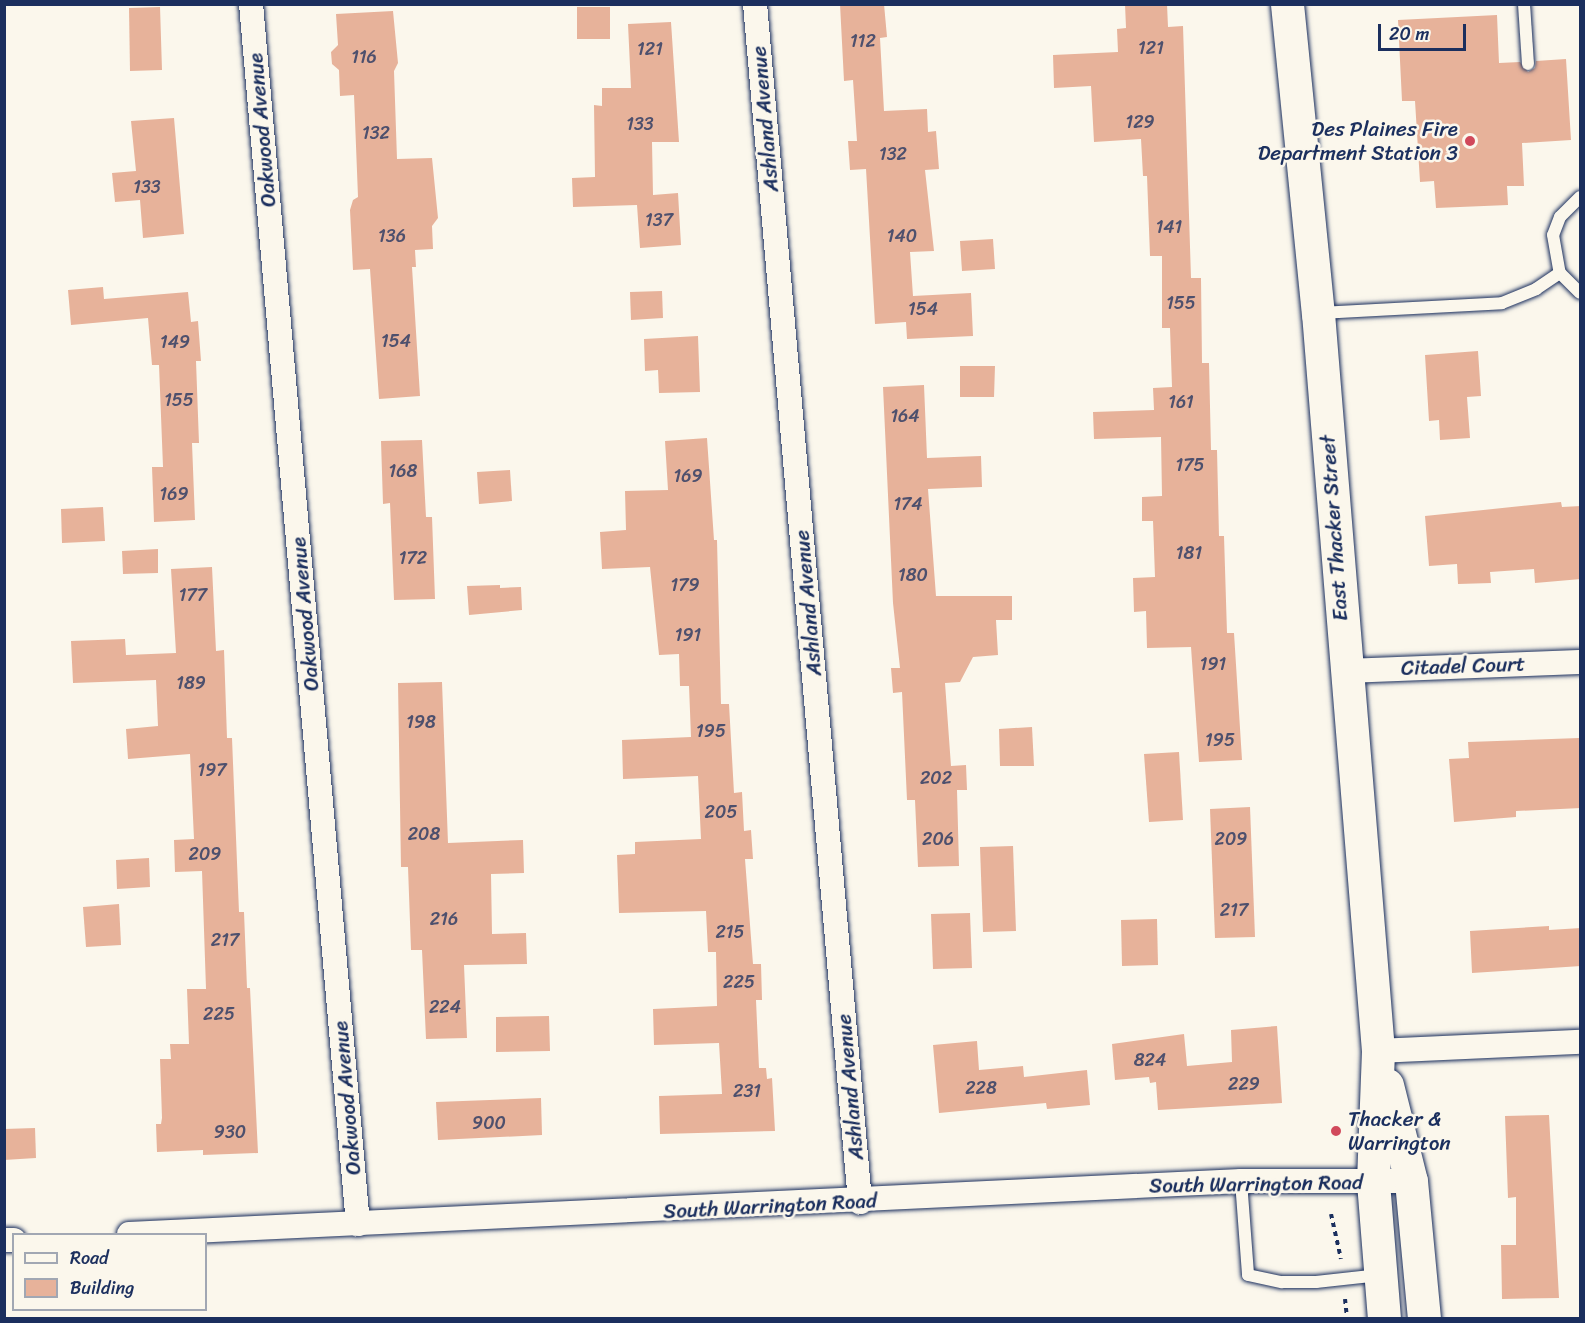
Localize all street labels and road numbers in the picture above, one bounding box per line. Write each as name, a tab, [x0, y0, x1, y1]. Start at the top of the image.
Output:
street label: Ashland Avenue	[746, 45, 784, 193]
street label: Oakwood Avenue	[243, 52, 281, 208]
street label: East Thacker Street	[1315, 434, 1353, 622]
street label: Ashland Avenue	[789, 529, 827, 677]
street label: Oakwood Avenue	[286, 536, 324, 692]
street label: Citadel Court	[1401, 651, 1525, 681]
street label: Ashland Avenue	[831, 1013, 869, 1161]
street label: Oakwood Avenue	[328, 1020, 366, 1176]
street label: South Warrington Road	[1149, 1170, 1363, 1198]
street label: South Warrington Road	[663, 1188, 877, 1224]

